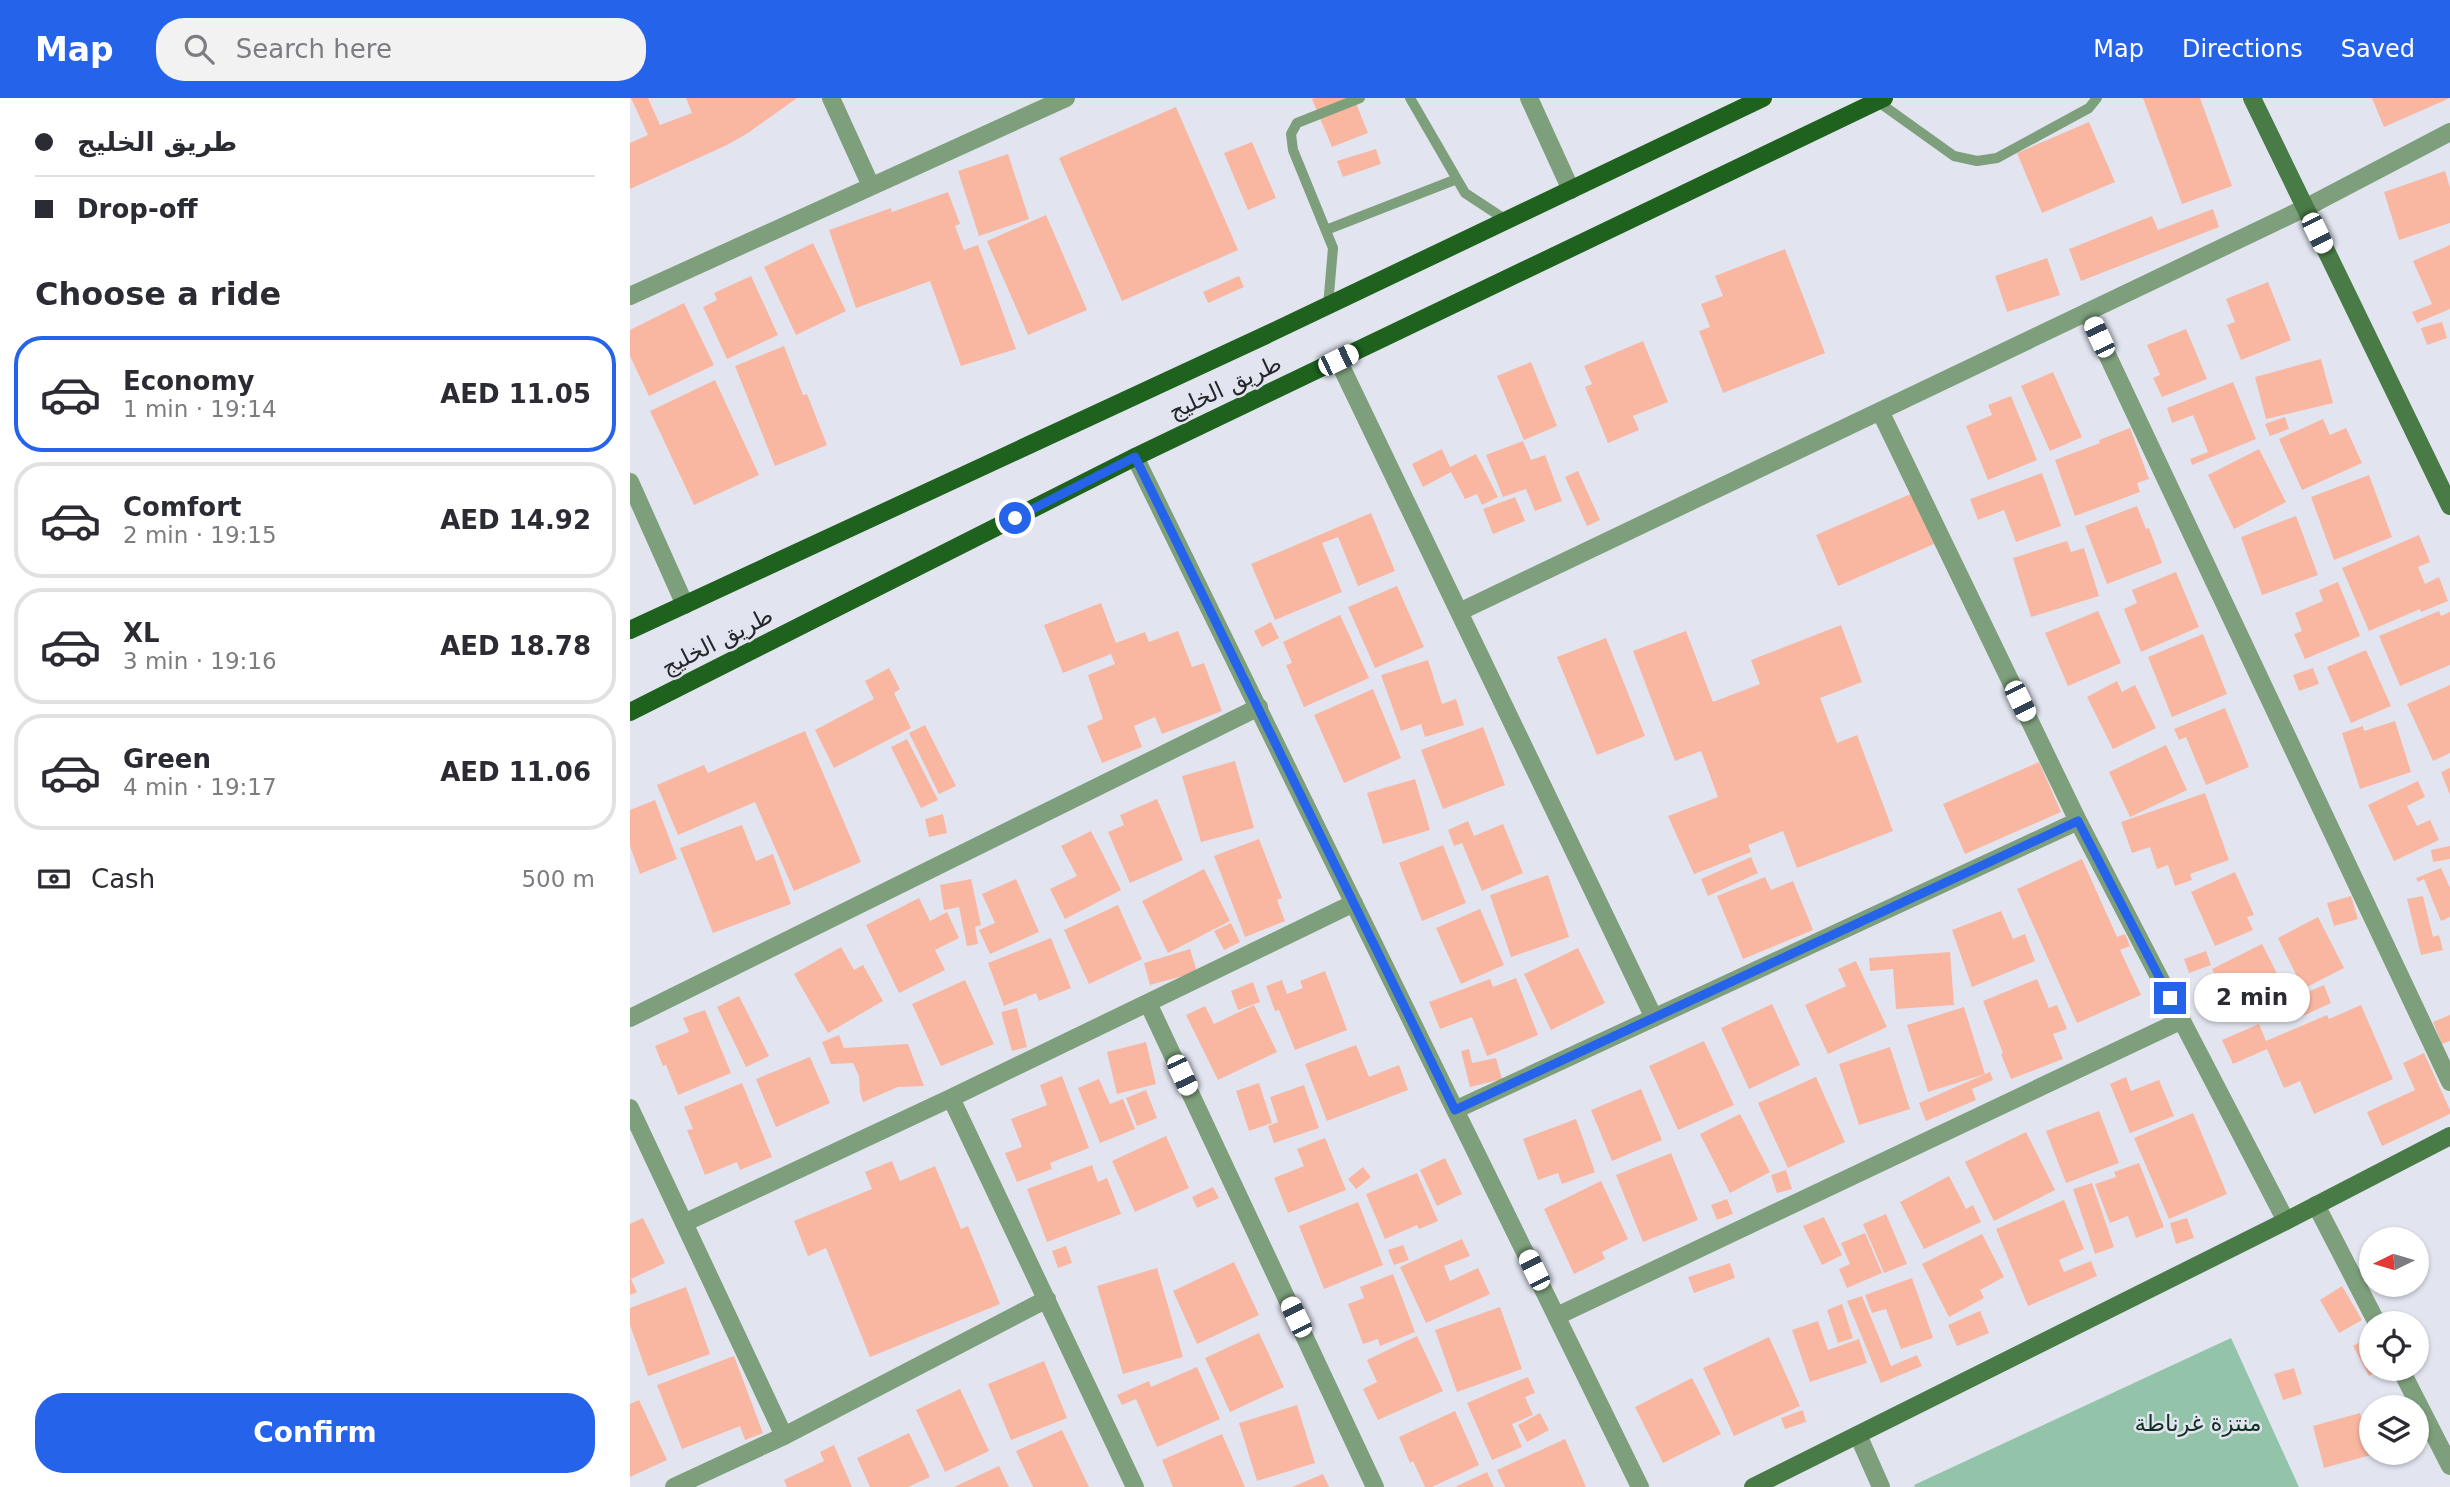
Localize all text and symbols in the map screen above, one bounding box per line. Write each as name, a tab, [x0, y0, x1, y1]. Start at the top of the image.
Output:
search box	[156, 18, 646, 81]
text: Map	[35, 30, 114, 69]
icon: search	[180, 30, 218, 68]
text: Search here	[236, 34, 392, 64]
text: Map	[2093, 35, 2144, 63]
text: Directions	[2182, 35, 2303, 63]
text: Saved	[2341, 35, 2415, 63]
text: طريق الخليج	[77, 127, 237, 157]
text: Drop-off	[77, 194, 198, 224]
car	[2299, 210, 2336, 256]
text: Choose a ride	[35, 275, 281, 313]
car	[2081, 314, 2118, 360]
car	[1315, 341, 1362, 379]
street label: طريق الخليج	[1164, 350, 1286, 425]
icon: car	[39, 363, 102, 426]
text: Economy	[123, 366, 254, 396]
text: AED 11.05	[440, 379, 591, 409]
text: 1 min · 19:14	[123, 396, 277, 422]
icon: car	[39, 489, 102, 552]
text: Comfort	[123, 492, 241, 522]
route start	[999, 502, 1031, 534]
text: AED 14.92	[440, 505, 591, 535]
text: 2 min · 19:15	[123, 522, 277, 548]
street label: طريق الخليج	[657, 602, 778, 681]
icon: car	[39, 615, 102, 678]
text: XL	[123, 618, 160, 648]
text: AED 18.78	[440, 631, 591, 661]
text: 3 min · 19:16	[123, 648, 277, 674]
car	[2002, 678, 2039, 724]
icon: car	[39, 741, 102, 804]
text: Green	[123, 744, 211, 774]
text: AED 11.06	[440, 757, 591, 787]
text: 4 min · 19:17	[123, 774, 277, 800]
icon: cash	[35, 860, 73, 898]
text: Cash	[91, 864, 155, 894]
text: 500 m	[521, 866, 595, 892]
callout: 2 min	[2194, 974, 2310, 1023]
route end	[2154, 982, 2186, 1014]
text: 2 min	[2216, 984, 2288, 1010]
car	[1164, 1052, 1201, 1098]
north arrow	[2359, 1227, 2429, 1297]
map controls	[2359, 1227, 2429, 1465]
car	[1516, 1247, 1553, 1293]
car	[1278, 1294, 1315, 1340]
button: locate	[2359, 1311, 2429, 1381]
button: Confirm	[35, 1393, 595, 1473]
button: layers	[2359, 1395, 2429, 1465]
park label: منتزة غرناطة	[2134, 1410, 2262, 1437]

